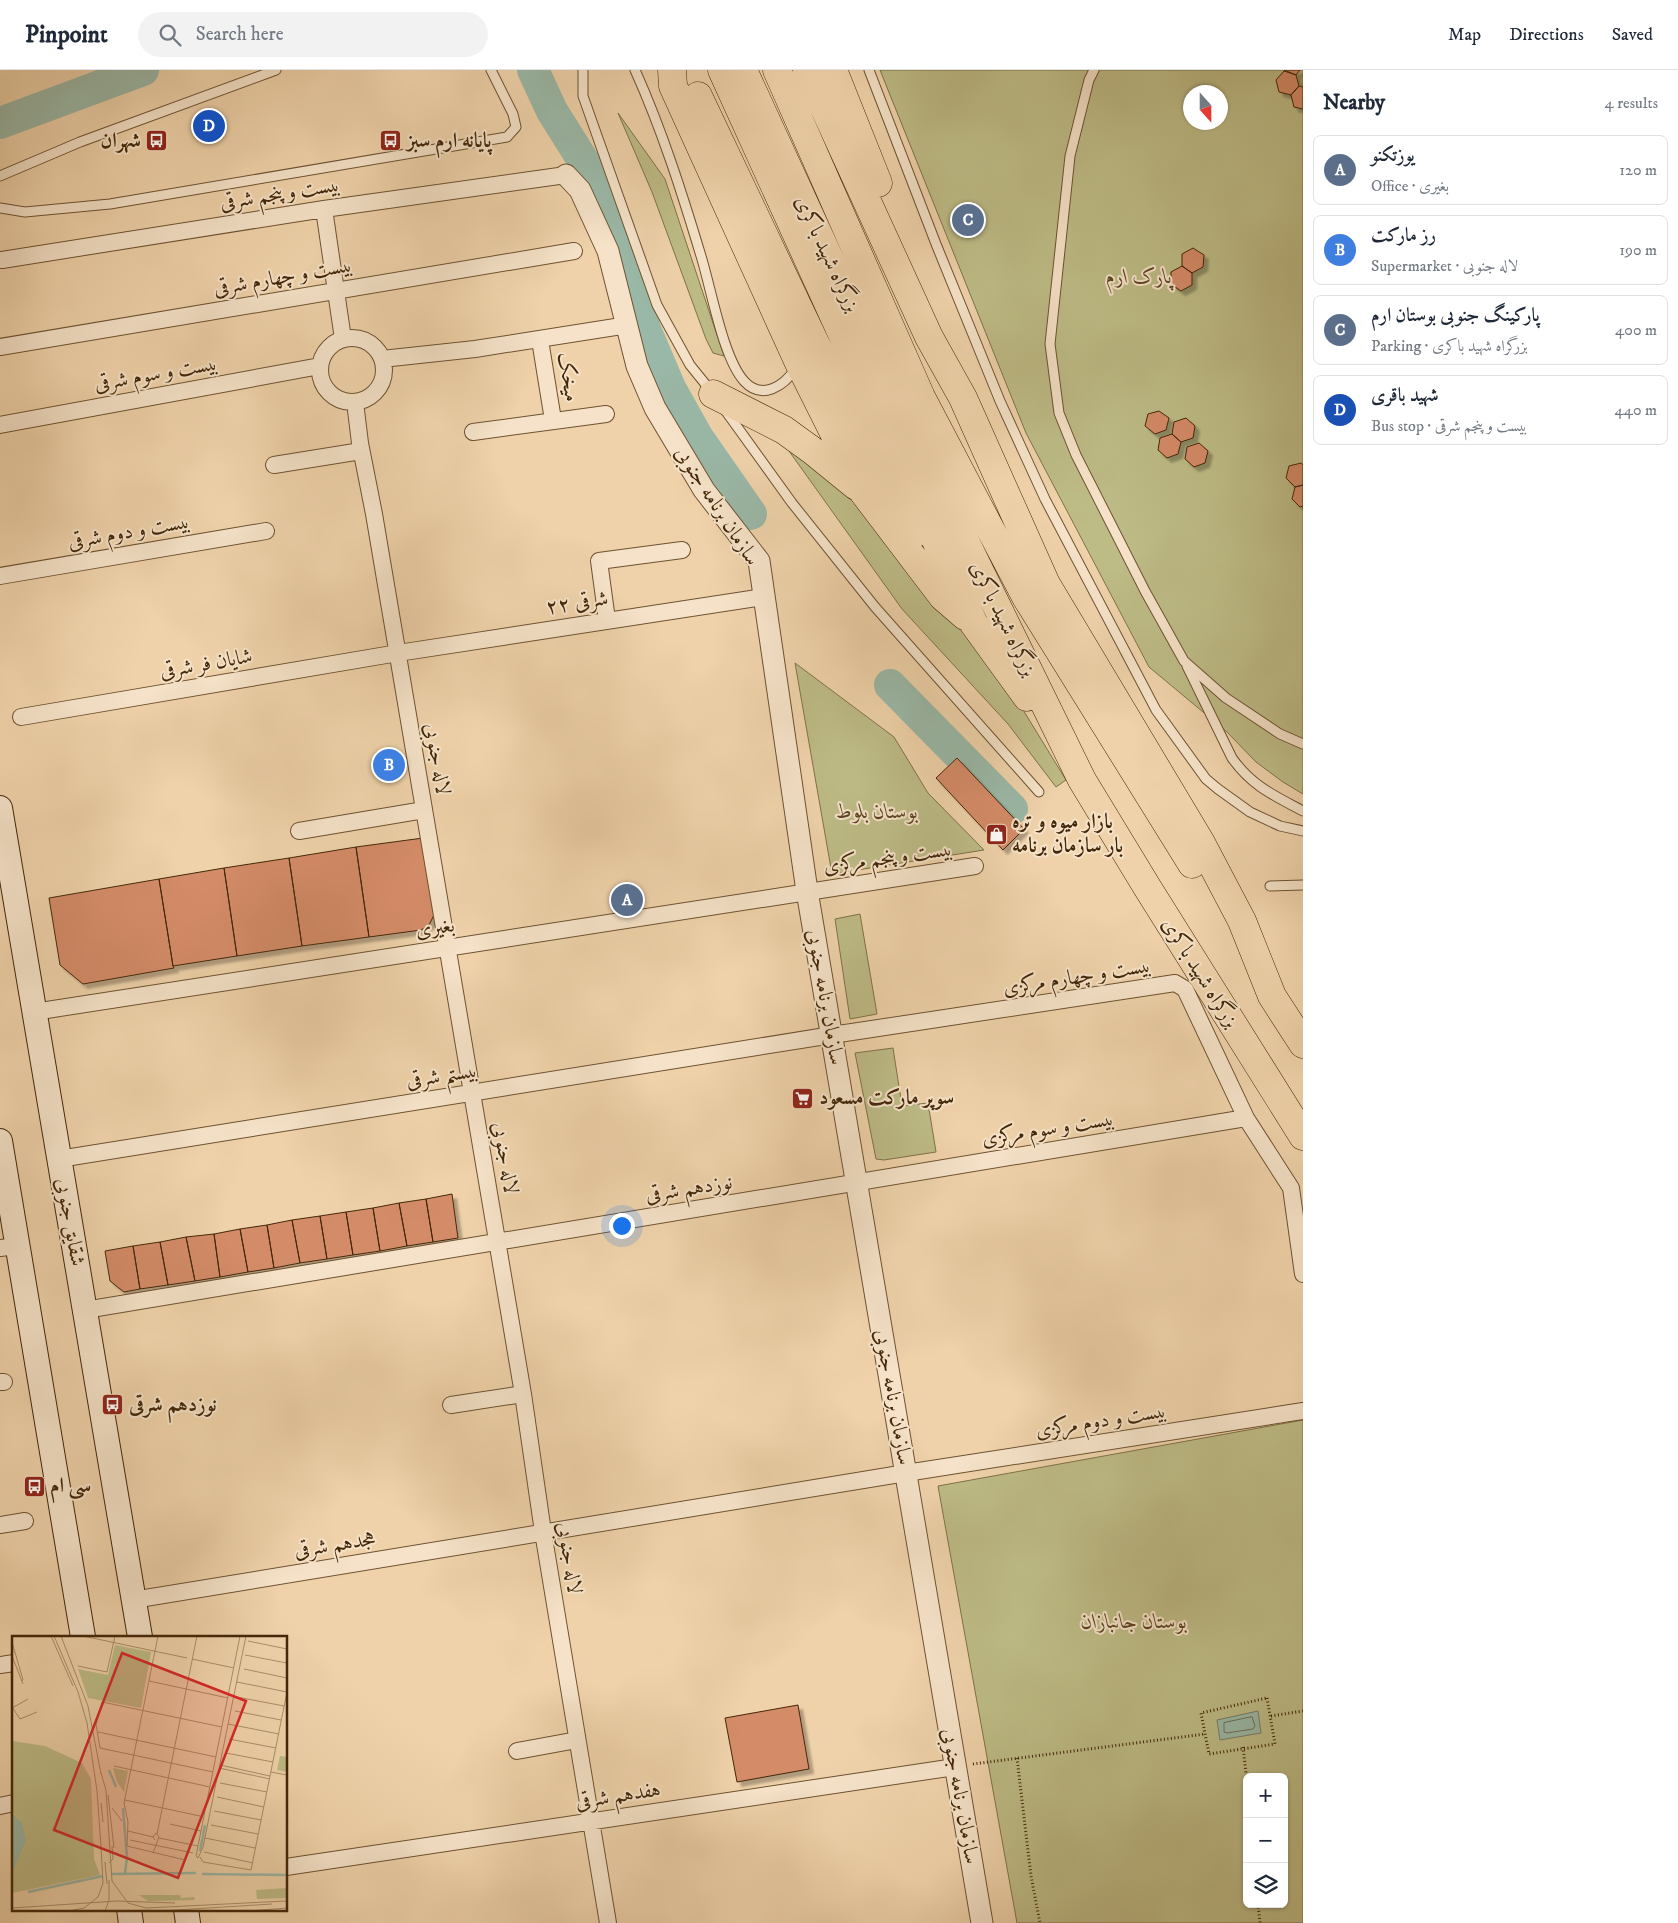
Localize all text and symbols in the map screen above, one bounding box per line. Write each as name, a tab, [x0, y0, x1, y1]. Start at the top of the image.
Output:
search box	[138, 12, 488, 57]
text: Pinpoint	[25, 20, 108, 50]
icon: search	[156, 21, 184, 49]
text: Search here	[196, 23, 284, 46]
text: Map	[1448, 24, 1481, 46]
text: Directions	[1509, 24, 1584, 46]
text: Saved	[1612, 24, 1653, 46]
north arrow	[1183, 85, 1228, 130]
text: Nearby	[1323, 90, 1385, 116]
text: 4 results	[1605, 93, 1658, 113]
pin: D	[193, 107, 225, 145]
place label: شهران	[100, 128, 141, 154]
place label: پایانه ارم سبز	[405, 128, 493, 159]
bus stop icon: شهران	[145, 129, 169, 153]
bus stop icon: پایانه ارم سبز	[379, 129, 403, 153]
text: یوزتکنو	[1371, 144, 1415, 167]
text: A	[1335, 160, 1345, 180]
text: 120 m	[1619, 160, 1657, 180]
street label: بیست و پنجم شرقی	[218, 172, 343, 222]
text: Office · بغیری	[1371, 176, 1449, 196]
street label: بزرگراه شهید باکری	[789, 191, 867, 317]
pin: C	[952, 201, 984, 239]
text: رز مارکت	[1371, 224, 1436, 247]
text: B	[1335, 240, 1345, 260]
text: 190 m	[1619, 240, 1657, 260]
street label: بیست و چهارم شرقی	[211, 252, 355, 306]
text: Supermarket · لاله جنوبی	[1371, 256, 1518, 276]
park label: پارک ارم	[1106, 264, 1174, 294]
text: پارکینگ جنوبی بوستان ارم	[1371, 304, 1540, 327]
text: C	[1335, 320, 1345, 340]
text: 400 m	[1615, 320, 1657, 340]
text: Parking · بزرگراه شهید باکری	[1371, 336, 1528, 356]
street label: بیست و سوم شرقی	[92, 350, 220, 402]
street label: میخک	[551, 350, 585, 404]
text: شهید باقری	[1371, 384, 1439, 407]
text: D	[1334, 400, 1346, 420]
text: 440 m	[1615, 400, 1657, 420]
text: Bus stop · بیست و پنجم شرقی	[1371, 416, 1527, 436]
street label: سازمان برنامه جنوبی	[668, 441, 765, 571]
street label: بیست و دوم شرقی	[66, 508, 193, 559]
street label: بزرگراه شهید باکری	[964, 556, 1044, 681]
street label: ۲۲ شرقی	[544, 585, 610, 621]
street label: شایان فر شرقی	[158, 643, 254, 685]
street label: لاله جنوبی	[417, 721, 456, 797]
pin: B	[373, 746, 405, 784]
park label: بوستان بلوط	[836, 799, 918, 825]
place label: بازار میوه و تره بار سازمان برنامه	[1012, 809, 1123, 859]
shop icon: بازار میوه و تره بار سازمان برنامه	[984, 822, 1008, 846]
street label: بیست و پنجم مرکزی	[822, 836, 955, 886]
pin: A	[611, 881, 643, 919]
street label: بغیری	[414, 912, 456, 944]
street label: بزرگراه شهید باکری	[1156, 912, 1246, 1033]
street label: سازمان برنامه جنوبی	[799, 927, 850, 1067]
street label: بیست و چهارم مرکزی	[1001, 952, 1154, 1006]
street label: بیستم شرقی	[404, 1058, 481, 1101]
place label: سوپر مارکت مسعود	[819, 1085, 954, 1111]
supermarket icon: سوپر مارکت مسعود	[791, 1086, 815, 1110]
street label: بیست و سوم مرکزی	[980, 1106, 1117, 1156]
street label: لاله جنوبی	[485, 1120, 524, 1196]
street label: نوزدهم شرقی	[644, 1169, 735, 1215]
street label: شقایق جنوبی	[48, 1176, 91, 1268]
your location	[609, 1213, 635, 1239]
street label: سازمان برنامه جنوبی	[867, 1327, 918, 1467]
place label: نوزدهم شرقی	[128, 1392, 217, 1423]
bus stop icon: نوزدهم شرقی	[101, 1393, 125, 1417]
street label: بیست و دوم مرکزی	[1034, 1398, 1169, 1448]
place label: سی ام	[50, 1473, 91, 1504]
bus stop icon: سی ام	[22, 1474, 46, 1498]
street label: لاله جنوبی	[549, 1520, 588, 1596]
street label: هجدهم شرقی	[292, 1526, 379, 1570]
park label: بوستان جانبازان	[1081, 1609, 1187, 1635]
inset map	[12, 1636, 288, 1910]
street label: سازمان برنامه جنوبی	[934, 1726, 985, 1866]
map controls	[1243, 1773, 1288, 1908]
button: +	[1243, 1773, 1288, 1818]
street label: هفدهم شرقی	[573, 1776, 663, 1822]
button: −	[1243, 1818, 1288, 1863]
button: layers	[1243, 1863, 1288, 1908]

